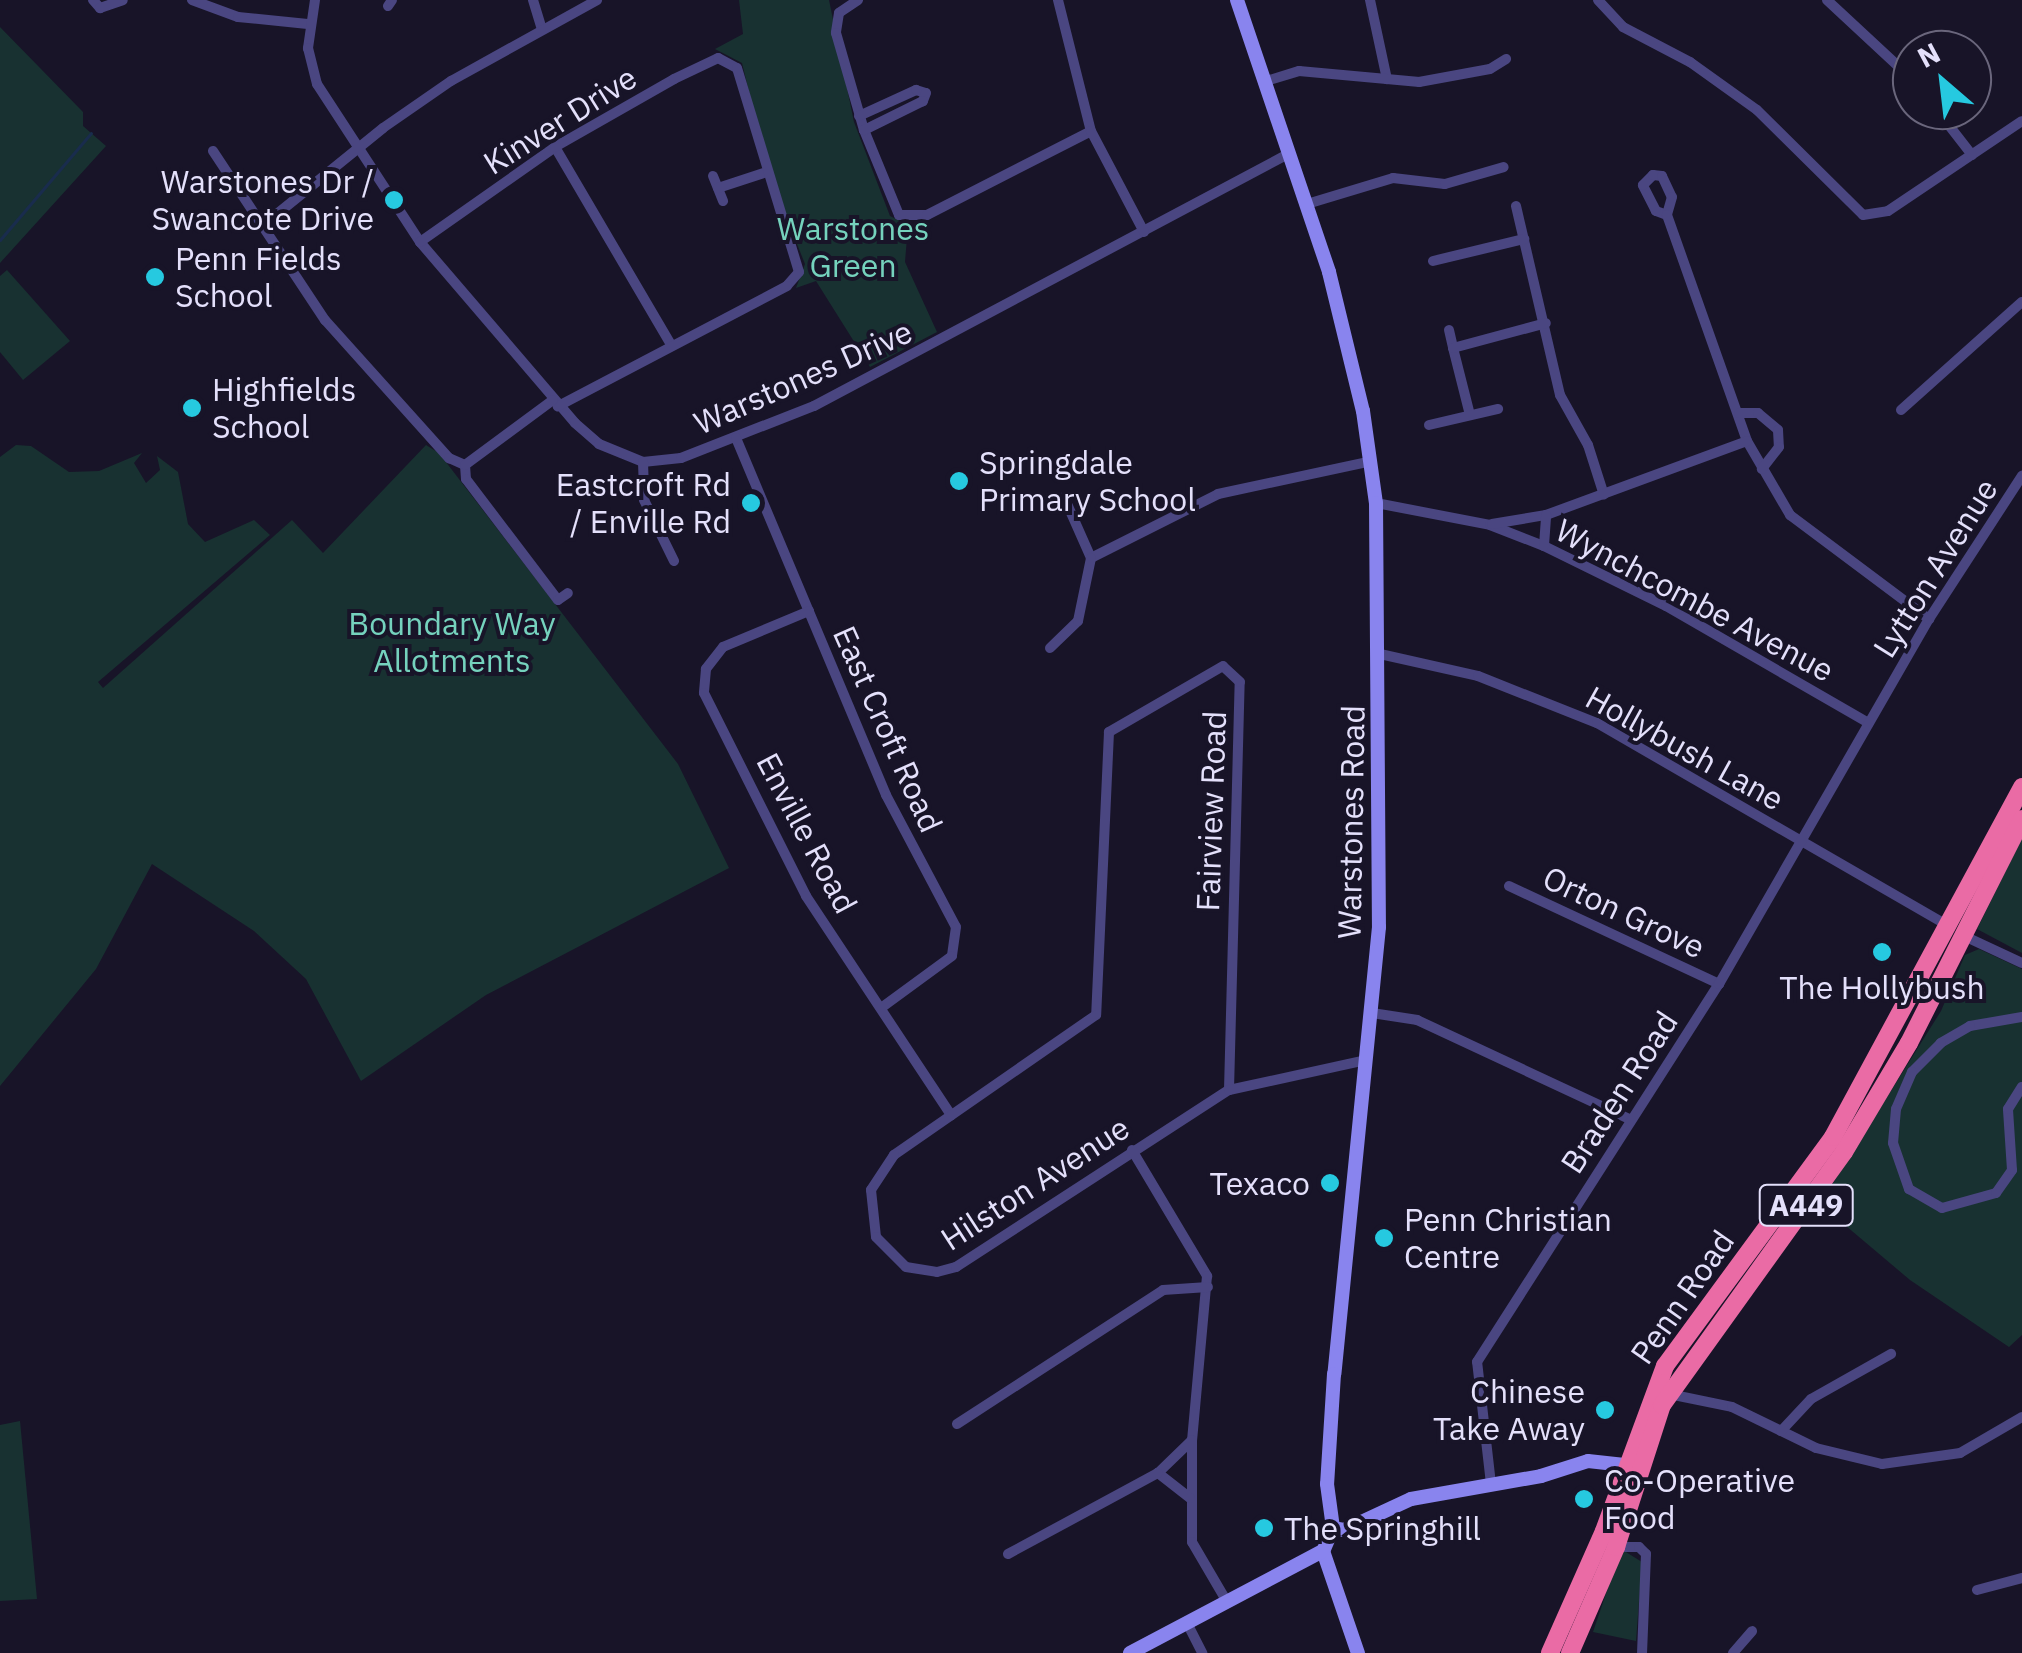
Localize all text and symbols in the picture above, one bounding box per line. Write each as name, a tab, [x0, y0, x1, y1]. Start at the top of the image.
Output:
north arrow	[1892, 30, 1992, 130]
text: N	[1911, 34, 1946, 76]
street label: Kinver Drive	[477, 58, 643, 182]
place label: Warstones Dr / Swancote Drive	[152, 163, 374, 238]
marker: Warstones Dr / Swancote Drive	[383, 189, 405, 211]
park label: Warstones Green	[777, 210, 929, 285]
place label: Penn Fields School	[175, 240, 342, 315]
marker: Penn Fields School	[144, 266, 166, 288]
street label: Warstones Drive	[688, 312, 918, 442]
place label: Highfields School	[212, 371, 356, 446]
marker: Highfields School	[181, 397, 203, 419]
place label: Springdale Primary School	[979, 444, 1196, 519]
place label: Eastcroft Rd / Enville Rd	[556, 466, 731, 541]
marker: Springdale Primary School	[948, 470, 970, 492]
street label: Lytton Avenue	[1865, 472, 2005, 664]
marker: Eastcroft Rd / Enville Rd	[740, 492, 762, 514]
street label: Wynchcombe Avenue	[1549, 510, 1841, 690]
park label: Boundary Way Allotments	[348, 605, 556, 680]
street label: East Croft Road	[825, 620, 951, 838]
street label: Hollybush Lane	[1579, 678, 1791, 818]
street label: Warstones Road	[1330, 705, 1372, 939]
street label: Fairview Road	[1188, 710, 1234, 912]
street label: Enville Road	[749, 746, 865, 920]
street label: Orton Grove	[1537, 858, 1711, 966]
marker: The Hollybush	[1871, 941, 1893, 963]
place label: The Hollybush	[1779, 968, 1985, 1006]
street label: Braden Road	[1553, 1004, 1685, 1180]
street label: Hilston Avenue	[934, 1108, 1136, 1258]
place label: Texaco	[1209, 1164, 1310, 1202]
marker: Texaco	[1319, 1172, 1341, 1194]
road number: A449	[1758, 1180, 1854, 1230]
place label: Penn Christian Centre	[1404, 1201, 1612, 1276]
street label: Penn Road	[1622, 1223, 1742, 1371]
marker: Penn Christian Centre	[1373, 1227, 1395, 1249]
place label: Chinese Take Away	[1433, 1373, 1585, 1448]
marker: Chinese Take Away	[1594, 1399, 1616, 1421]
place label: Co-Operative Food	[1604, 1462, 1795, 1537]
marker: Co-Operative Food	[1573, 1488, 1595, 1510]
place label: The Springhill	[1284, 1509, 1481, 1547]
marker: The Springhill	[1253, 1517, 1275, 1539]

